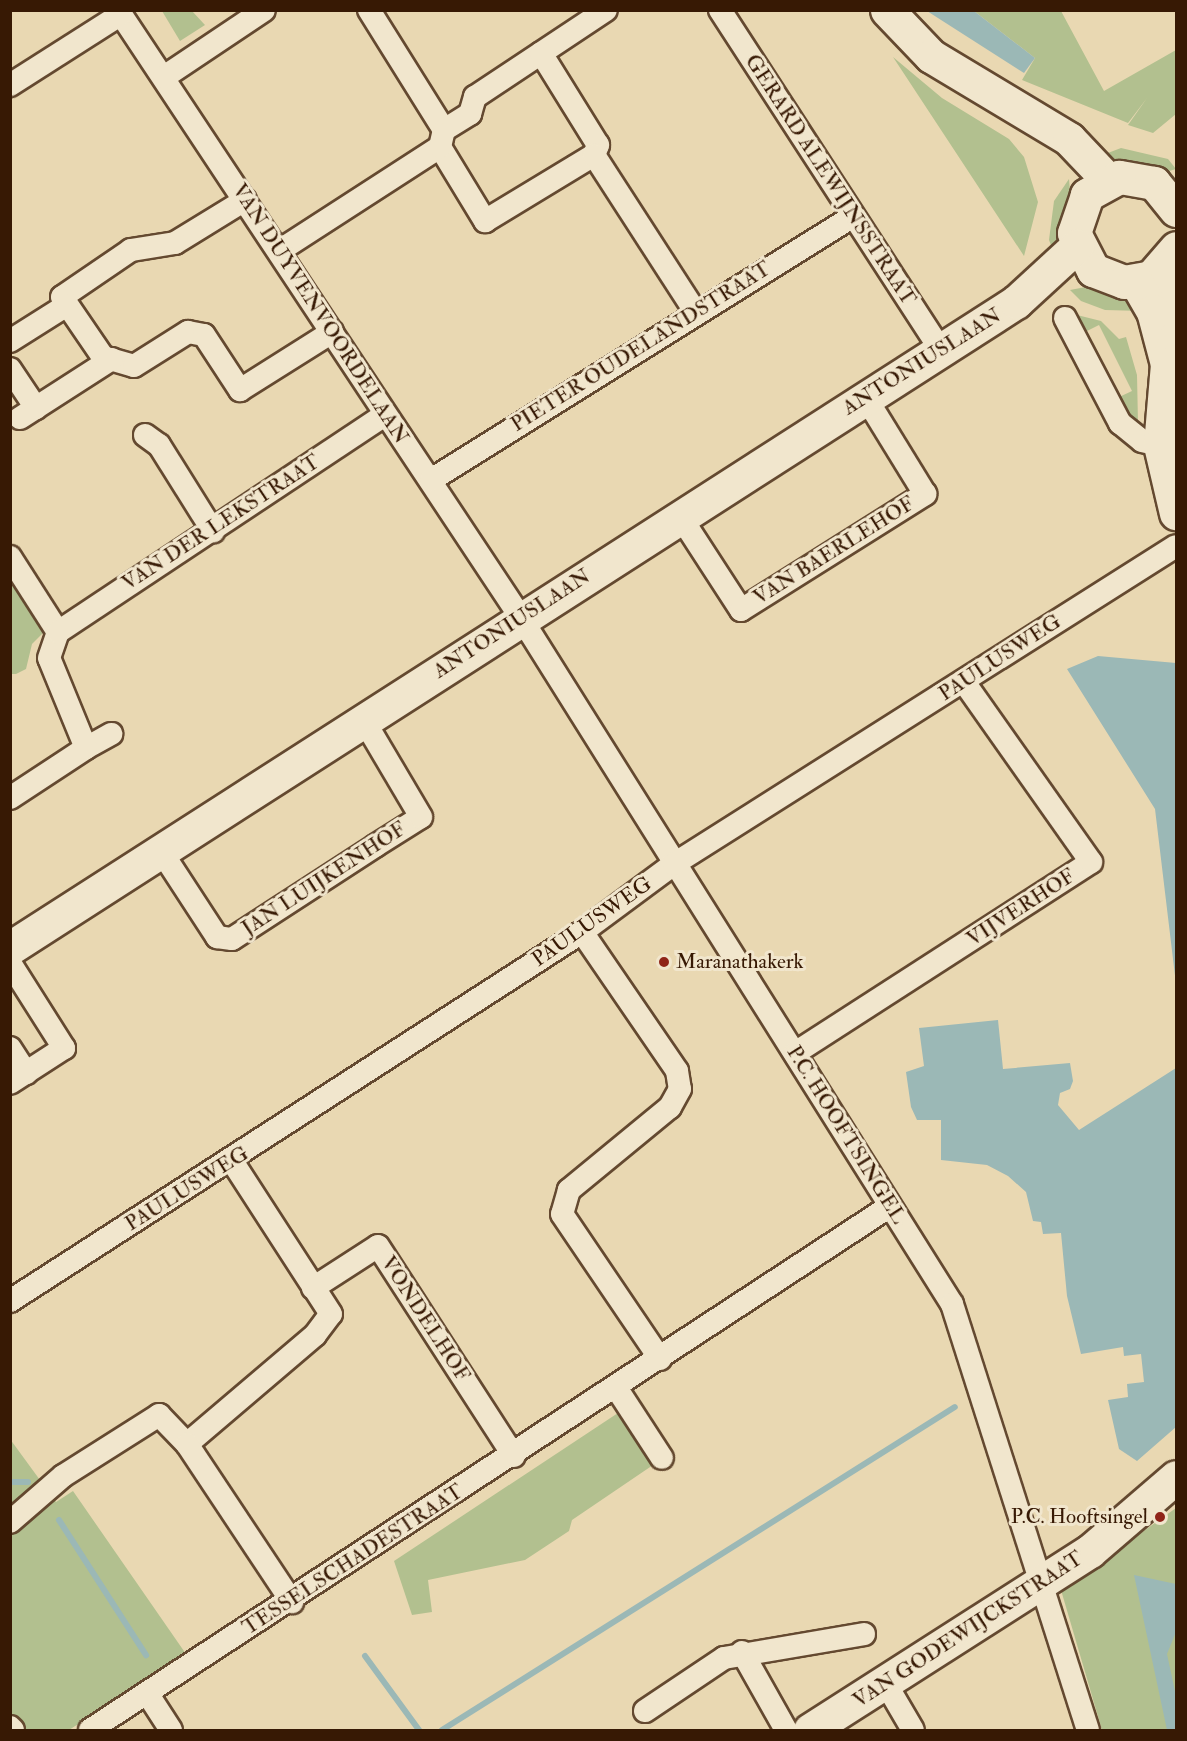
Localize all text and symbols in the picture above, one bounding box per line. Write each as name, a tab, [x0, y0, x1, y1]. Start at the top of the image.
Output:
street label: GERARD ALEWIJNSSTRAAT	[739, 50, 921, 310]
street label: VAN DUYVENVOORDELAAN	[226, 179, 414, 449]
street label: PIETER OUDELANDSTRAAT	[507, 256, 775, 438]
street label: ANTONIUSLAAN	[838, 303, 1006, 421]
street label: VAN DER LEKSTRAAT	[117, 450, 325, 596]
street label: VAN BAERLEHOF	[749, 491, 919, 611]
street label: ANTONIUSLAAN	[429, 564, 595, 684]
street label: PAULUSWEG	[934, 609, 1066, 707]
street label: JAN LUIJKENHOF	[237, 817, 411, 941]
street label: VIJVERHOF	[962, 864, 1080, 952]
street label: PAULUSWEG	[527, 871, 657, 973]
place label: Maranathakerk	[676, 949, 804, 975]
marker: Maranathakerk	[657, 955, 671, 969]
street label: P.C. HOOFTSINGEL	[781, 1041, 911, 1229]
street label: PAULUSWEG	[121, 1141, 253, 1237]
street label: VONDELHOF	[375, 1252, 475, 1386]
street label: TESSELSCHADESTRAAT	[238, 1479, 468, 1641]
place label: P.C. Hooftsingel	[1011, 1504, 1148, 1530]
marker: P.C. Hooftsingel	[1153, 1510, 1167, 1524]
street label: VAN GODEWIJCKSTRAAT	[848, 1546, 1088, 1714]

